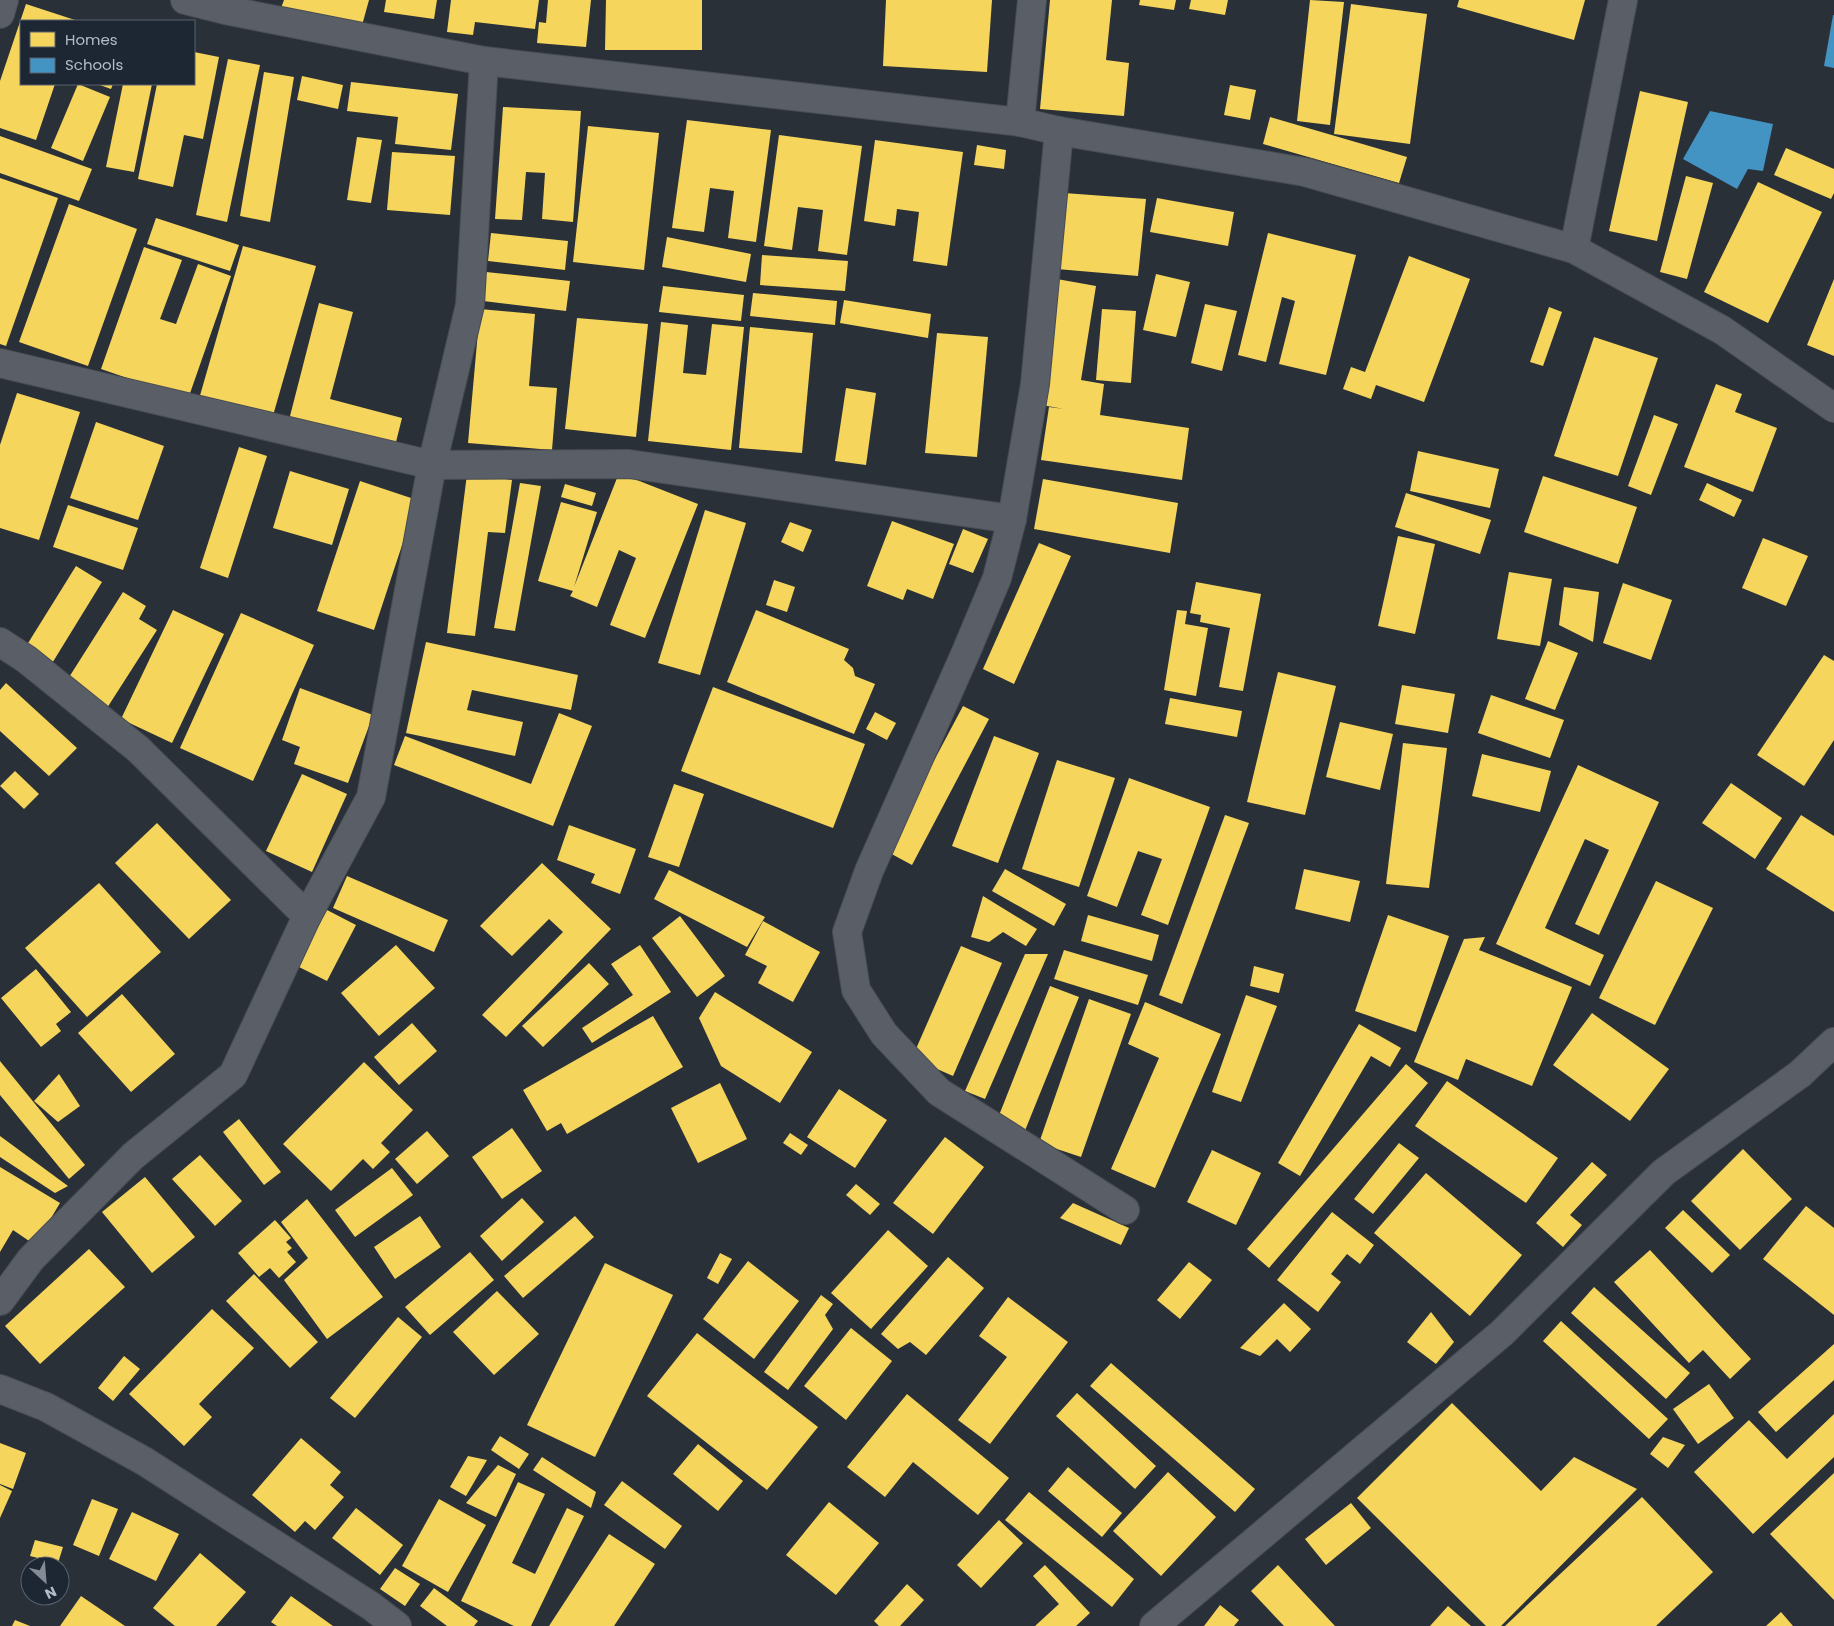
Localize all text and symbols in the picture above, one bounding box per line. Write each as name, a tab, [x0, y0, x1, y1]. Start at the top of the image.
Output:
legend	[20, 20, 195, 85]
text: Homes	[65, 29, 118, 50]
text: Schools	[65, 54, 123, 75]
north arrow	[20, 1556, 70, 1606]
text: N	[42, 1581, 60, 1604]

